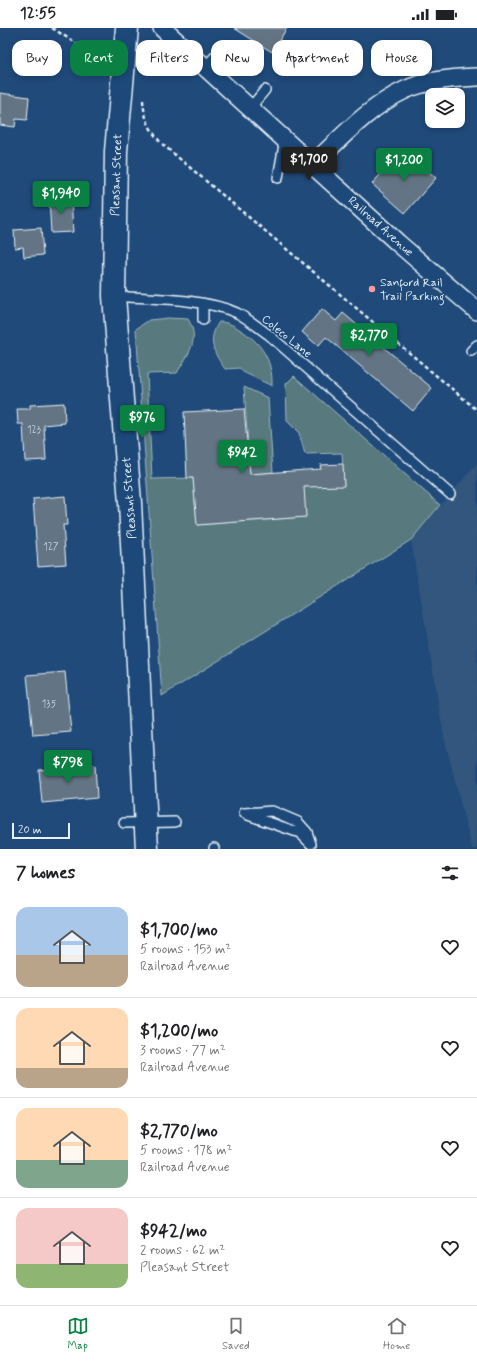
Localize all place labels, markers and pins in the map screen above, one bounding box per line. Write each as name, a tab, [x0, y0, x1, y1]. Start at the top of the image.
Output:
pin: $1,700	[276, 147, 342, 181]
pin: $1,200	[371, 148, 437, 182]
pin: $1,940	[28, 181, 94, 215]
place label: Sanford Rail Trail Parking	[380, 275, 445, 306]
marker: Sanford Rail Trail Parking	[367, 284, 377, 294]
pin: $2,770	[336, 323, 402, 357]
pin: $976	[118, 405, 166, 439]
pin: $942	[218, 440, 266, 474]
pin: $798	[44, 750, 92, 784]

